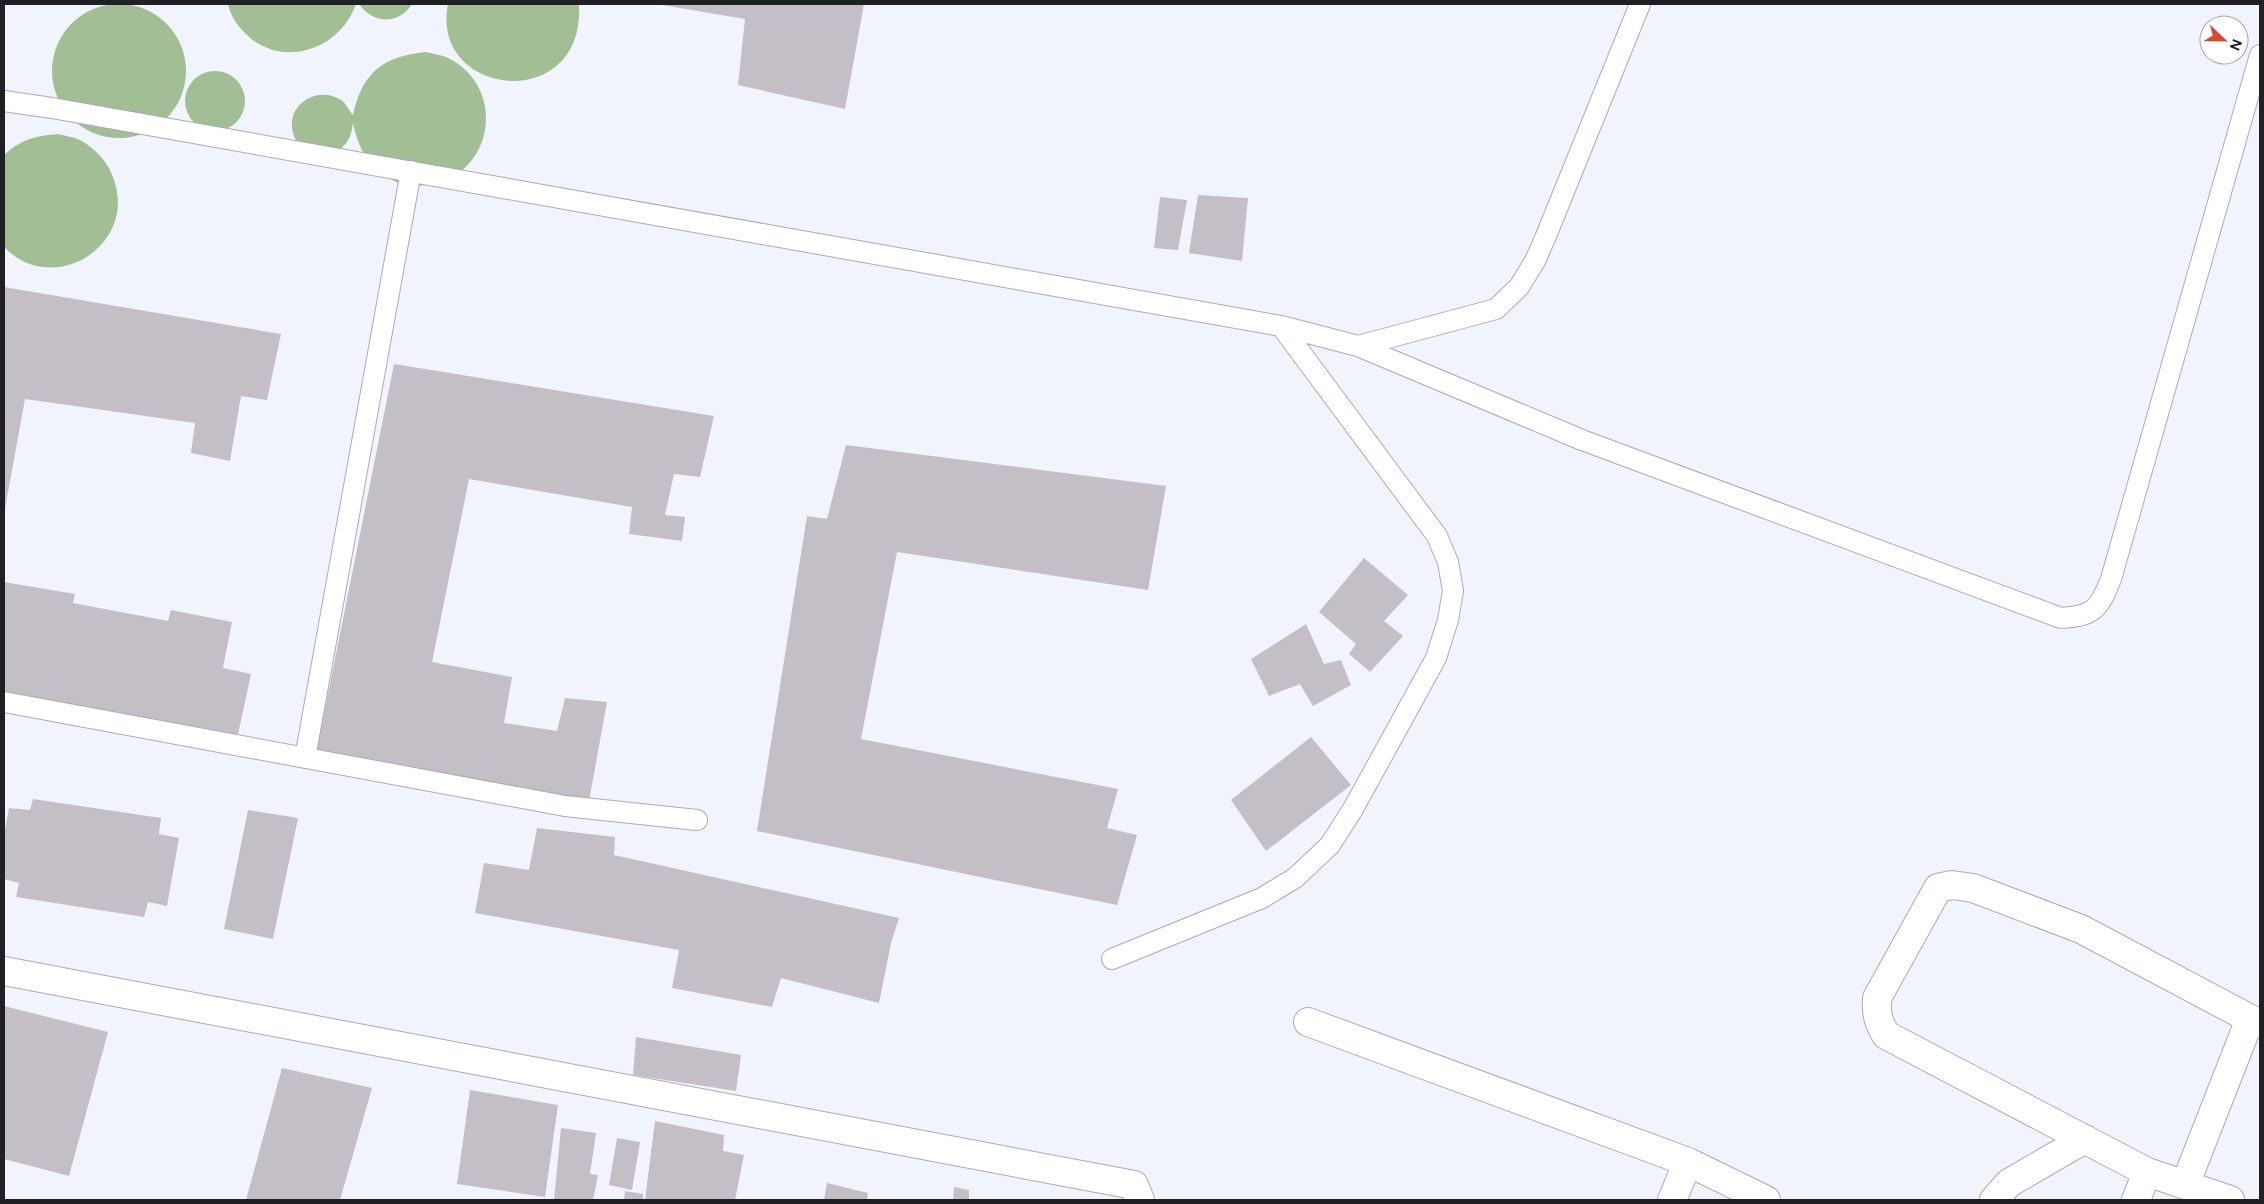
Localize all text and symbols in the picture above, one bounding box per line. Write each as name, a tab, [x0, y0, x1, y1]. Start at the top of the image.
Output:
north arrow	[2199, 15, 2249, 65]
text: N	[2226, 36, 2245, 53]

